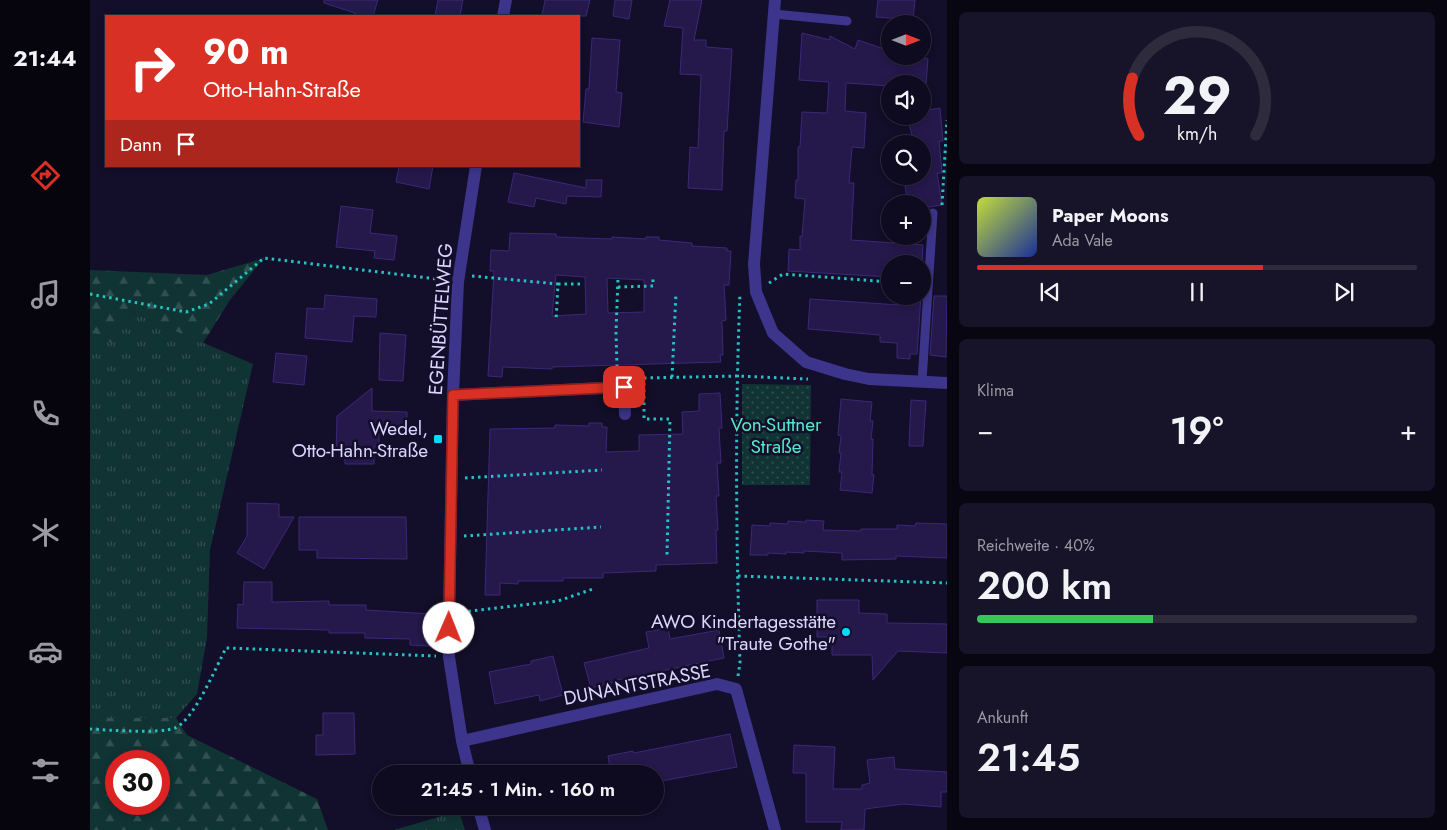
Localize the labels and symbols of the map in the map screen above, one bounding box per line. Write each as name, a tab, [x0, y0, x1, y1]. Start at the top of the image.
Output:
north arrow	[881, 15, 931, 65]
street label: EGENBÜTTELWEG	[422, 242, 459, 396]
pin	[603, 366, 645, 408]
park label: Von-Suttner Straße	[730, 411, 822, 460]
place label: Wedel, Otto-Hahn-Straße	[292, 415, 428, 464]
marker: Wedel, Otto-Hahn-Straße	[432, 433, 444, 445]
position arrow	[422, 601, 474, 653]
place label: AWO Kindertagesstätte "Traute Gothe"	[651, 608, 836, 657]
marker: AWO Kindertagesstätte "Traute Gothe"	[840, 626, 852, 638]
street label: DUNANTSTRASSE	[561, 657, 713, 712]
speed limit sign: 30	[105, 750, 170, 815]

